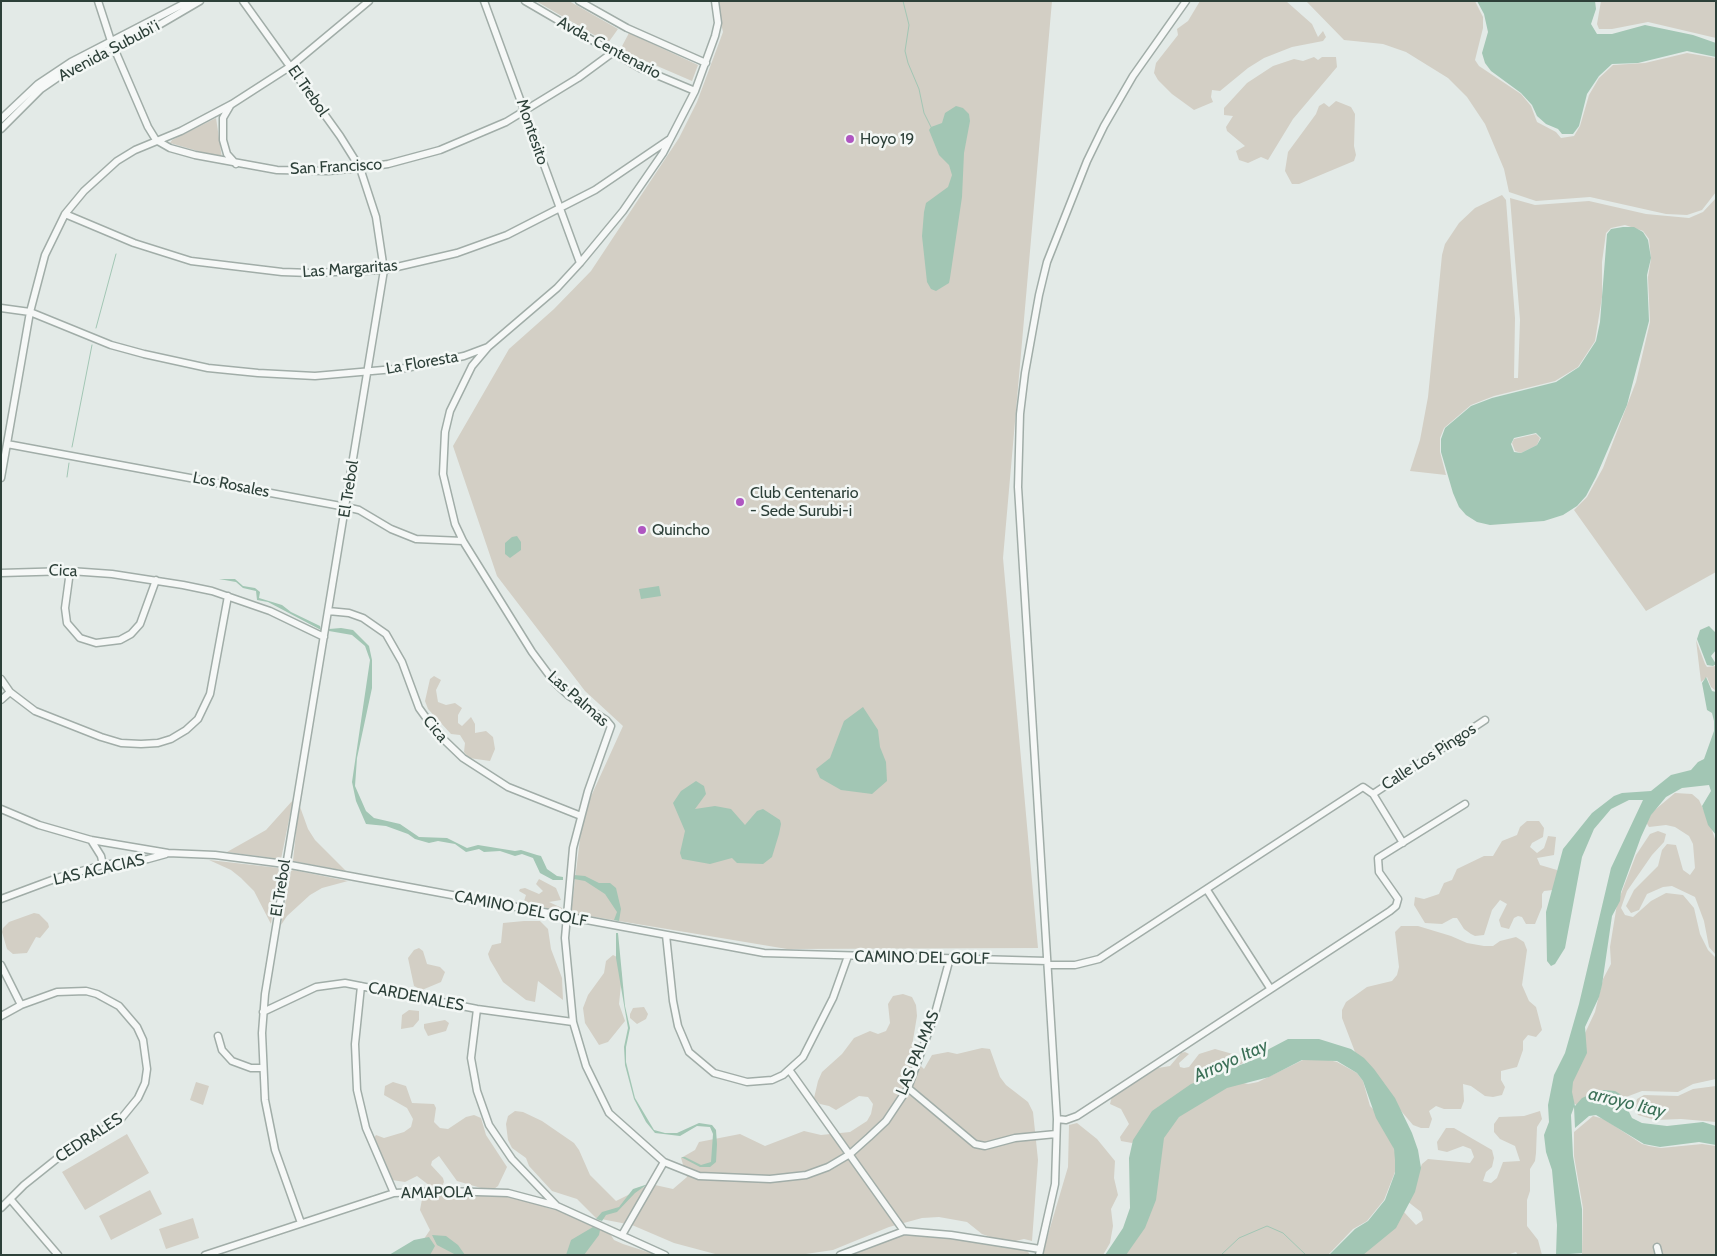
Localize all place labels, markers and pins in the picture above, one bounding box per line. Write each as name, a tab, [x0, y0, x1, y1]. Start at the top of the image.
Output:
place label: Hoyo 19	[860, 129, 914, 149]
marker: Hoyo 19	[844, 133, 856, 145]
place label: Club Centenario - Sede Surubi-i	[750, 483, 859, 521]
marker: Club Centenario - Sede Surubi-i	[734, 496, 746, 508]
place label: Quincho	[652, 520, 710, 540]
marker: Quincho	[636, 524, 648, 536]

